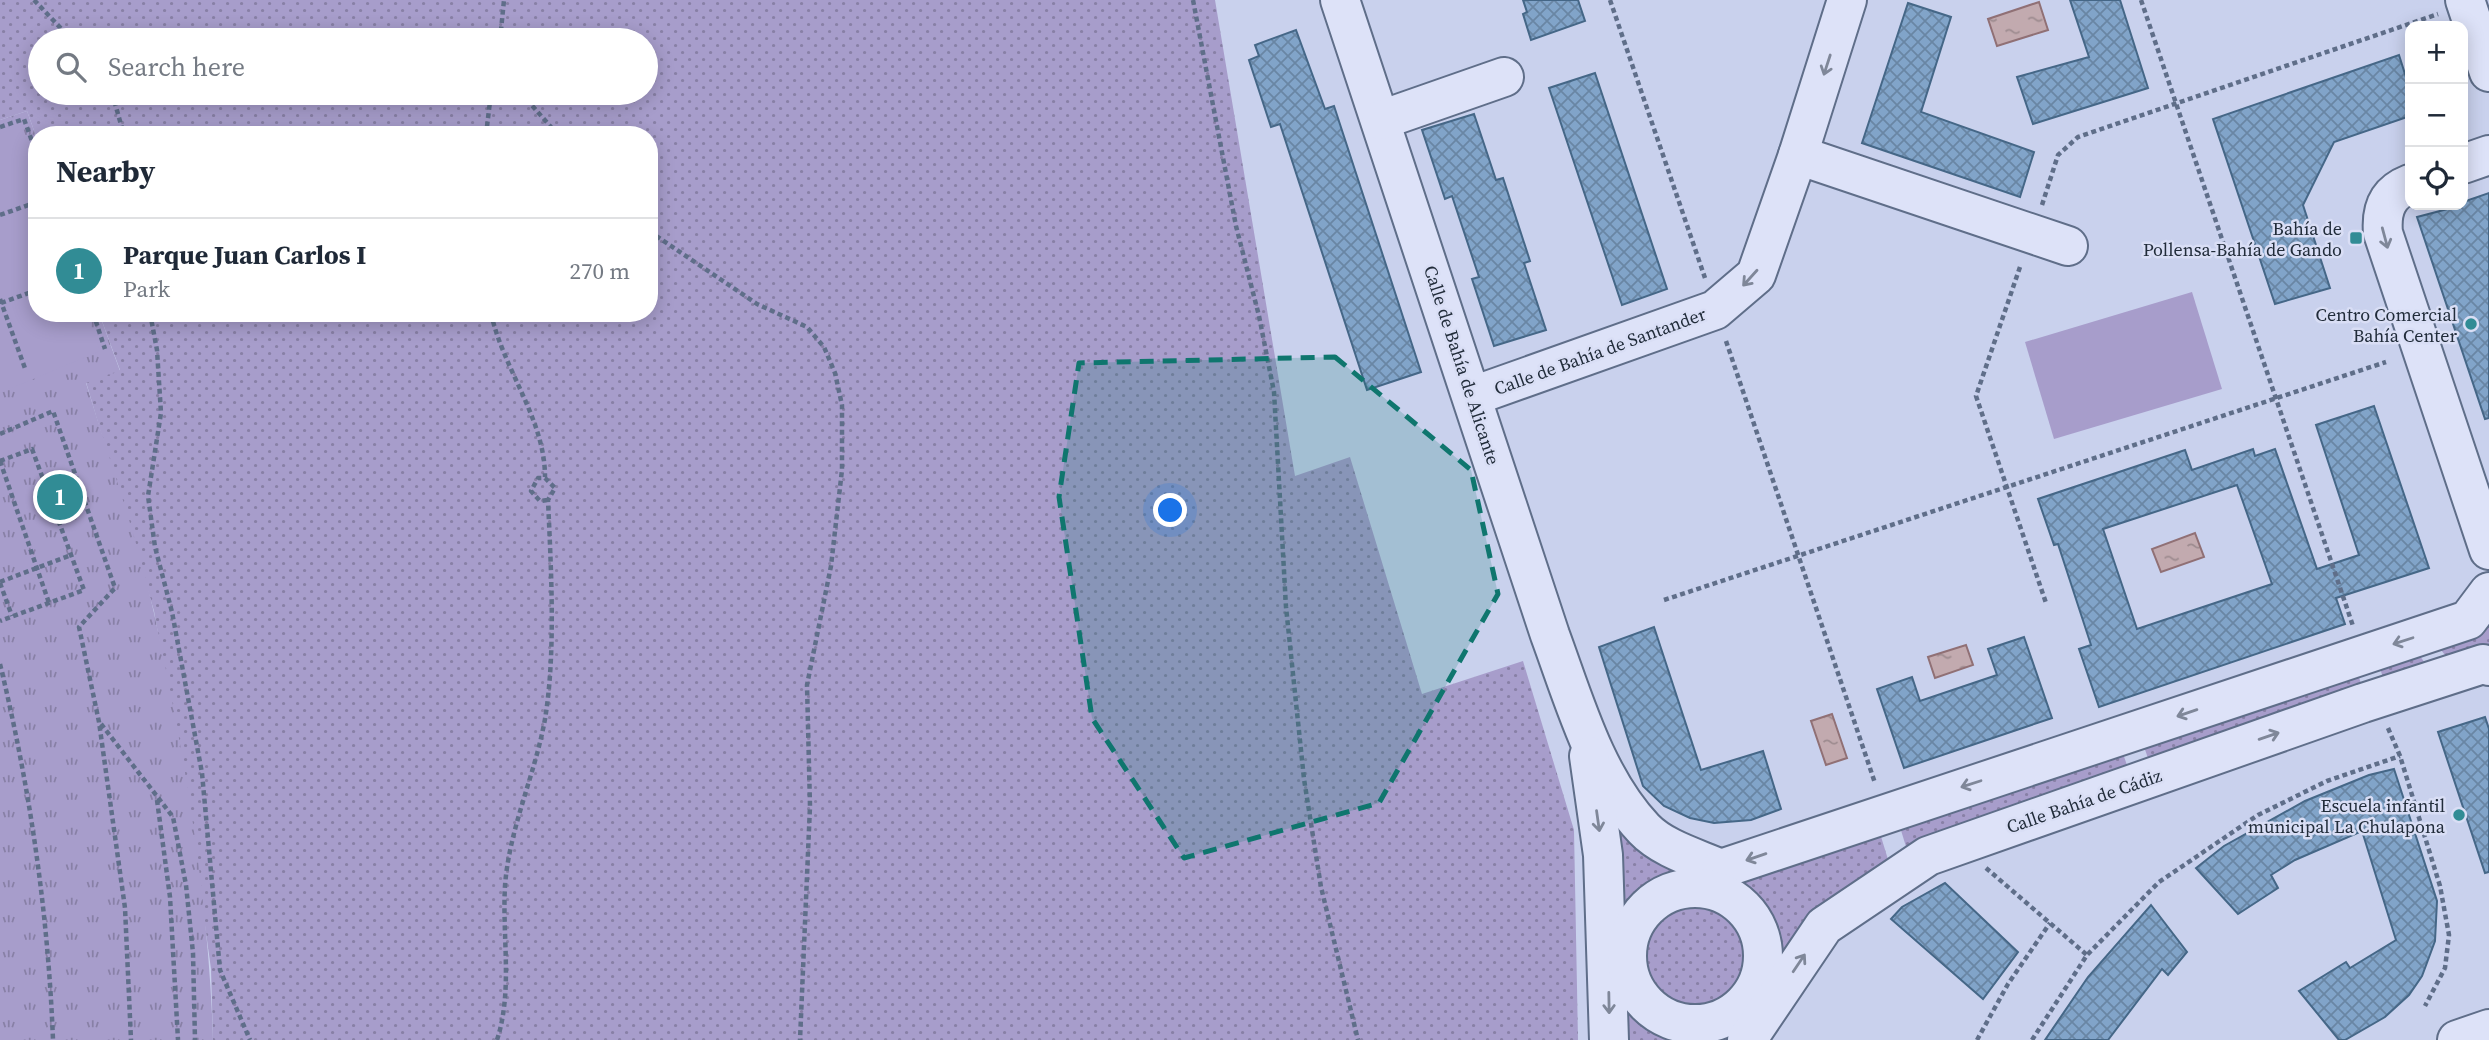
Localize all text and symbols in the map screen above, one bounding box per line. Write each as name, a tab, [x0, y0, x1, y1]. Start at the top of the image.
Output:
map controls	[2405, 21, 2468, 210]
button: +	[2405, 21, 2468, 84]
search box	[28, 28, 658, 105]
icon: search	[52, 48, 90, 86]
text: Search here	[108, 49, 245, 85]
one-way arrow	[1819, 54, 1832, 76]
button: −	[2405, 84, 2468, 147]
button: locate	[2405, 147, 2468, 210]
text: Nearby	[56, 151, 155, 192]
place label: Bahía de Pollensa-Bahía de Gando	[2143, 216, 2342, 262]
one-way arrow	[2379, 226, 2392, 249]
marker: Bahía de Pollensa-Bahía de Gando	[2348, 230, 2364, 246]
text: Parque Juan Carlos I	[123, 237, 366, 273]
text: 1	[73, 255, 85, 287]
text: 270 m	[569, 255, 630, 287]
street label: Calle de Bahía de Alicante	[1418, 262, 1506, 468]
one-way arrow	[1742, 269, 1758, 287]
text: Park	[123, 273, 170, 305]
street label: Calle de Bahía de Santander	[1491, 301, 1710, 401]
place label: Centro Comercial Bahía Center	[2316, 302, 2457, 348]
marker: Centro Comercial Bahía Center	[2463, 316, 2479, 332]
pin: 1	[37, 471, 83, 523]
your location	[1153, 493, 1187, 527]
one-way arrow	[2393, 635, 2415, 648]
one-way arrow	[2177, 708, 2199, 720]
one-way arrow	[2258, 729, 2280, 741]
street label: Calle Bahía de Cádiz	[2003, 763, 2165, 839]
one-way arrow	[1961, 779, 1983, 791]
place label: Escuela infantil municipal La Chulapona	[2248, 793, 2446, 839]
marker: Escuela infantil municipal La Chulapona	[2451, 807, 2467, 823]
one-way arrow	[1592, 809, 1605, 832]
one-way arrow	[1745, 851, 1767, 864]
one-way arrow	[1792, 954, 1806, 973]
one-way arrow	[1602, 991, 1616, 1014]

